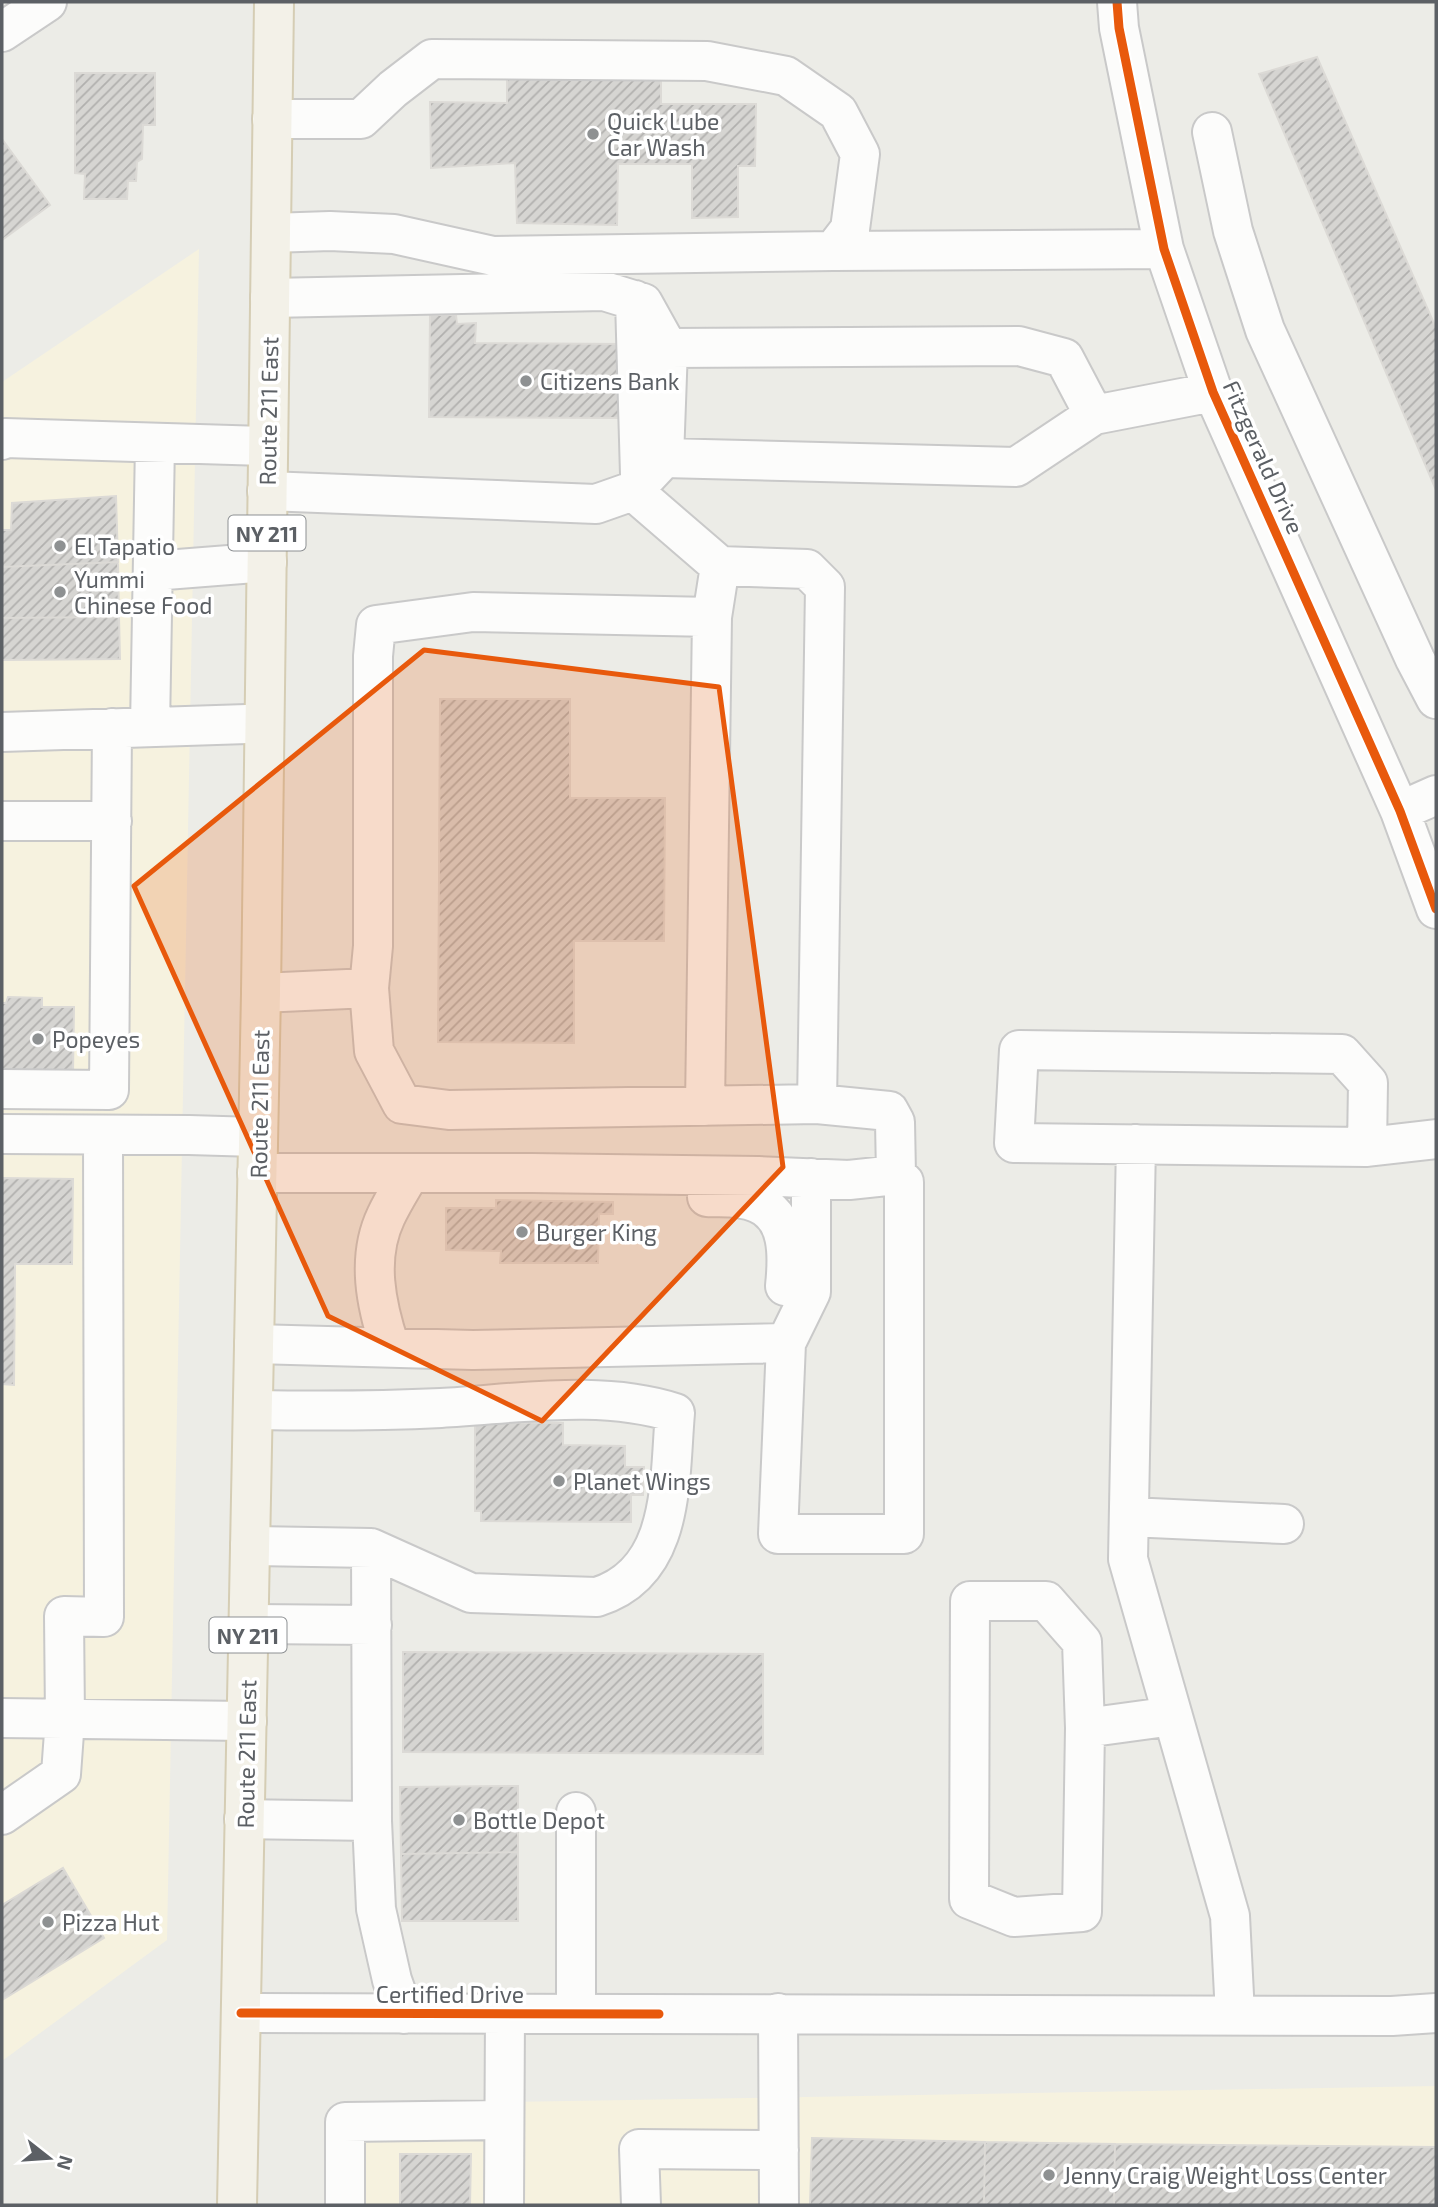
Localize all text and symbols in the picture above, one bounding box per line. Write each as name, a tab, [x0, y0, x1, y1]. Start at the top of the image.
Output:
place label: Quick Lube Car Wash	[607, 107, 719, 161]
marker: Quick Lube Car Wash	[585, 126, 601, 142]
street label: Route 211 East	[253, 336, 283, 486]
place label: Citizens Bank	[540, 367, 680, 395]
marker: Citizens Bank	[518, 373, 534, 389]
street label: Fitzgerald Drive	[1218, 376, 1310, 538]
road number: NY 211	[229, 516, 306, 550]
place label: El Tapatio	[74, 532, 175, 560]
marker: El Tapatio	[52, 538, 68, 554]
place label: Yummi Chinese Food	[74, 565, 212, 619]
marker: Yummi Chinese Food	[52, 584, 68, 600]
place label: Popeyes	[52, 1025, 140, 1053]
street label: Route 211 East	[244, 1029, 274, 1179]
marker: Popeyes	[30, 1031, 46, 1047]
place label: Burger King	[536, 1218, 657, 1246]
marker: Burger King	[514, 1224, 530, 1240]
place label: Planet Wings	[573, 1467, 711, 1495]
marker: Planet Wings	[551, 1473, 567, 1489]
road number: NY 211	[210, 1618, 286, 1652]
street label: Route 211 East	[231, 1679, 261, 1829]
place label: Bottle Depot	[473, 1806, 605, 1834]
marker: Bottle Depot	[451, 1812, 467, 1828]
place label: Pizza Hut	[62, 1908, 160, 1936]
marker: Pizza Hut	[40, 1914, 56, 1930]
street label: Certified Drive	[376, 1980, 524, 2008]
north arrow	[14, 2123, 84, 2193]
text: N	[53, 2153, 79, 2173]
place label: Jenny Craig Weight Loss Center	[1063, 2161, 1387, 2189]
marker: Jenny Craig Weight Loss Center	[1041, 2167, 1057, 2183]

